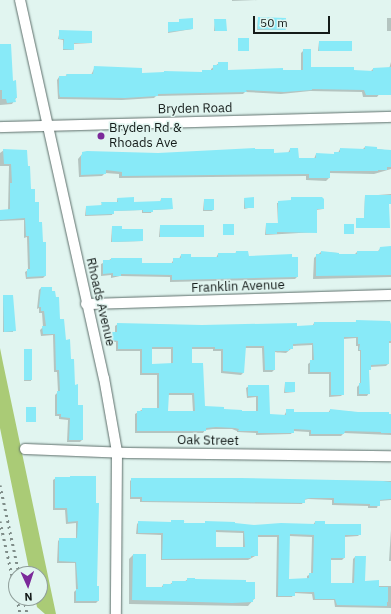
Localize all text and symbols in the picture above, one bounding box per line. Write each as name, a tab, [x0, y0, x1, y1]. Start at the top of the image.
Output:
scale bar	[255, 8, 332, 34]
text: 50 m	[260, 15, 288, 30]
street label: Bryden Road	[157, 101, 233, 117]
place label: Bryden Rd & Rhoads Ave	[109, 121, 182, 152]
marker: Bryden Rd & Rhoads Ave	[96, 131, 106, 141]
street label: Rhoads Avenue	[82, 256, 118, 348]
street label: Franklin Avenue	[191, 278, 285, 296]
street label: Oak Street	[177, 433, 239, 449]
north arrow	[8, 566, 48, 606]
text: N	[24, 590, 33, 604]

